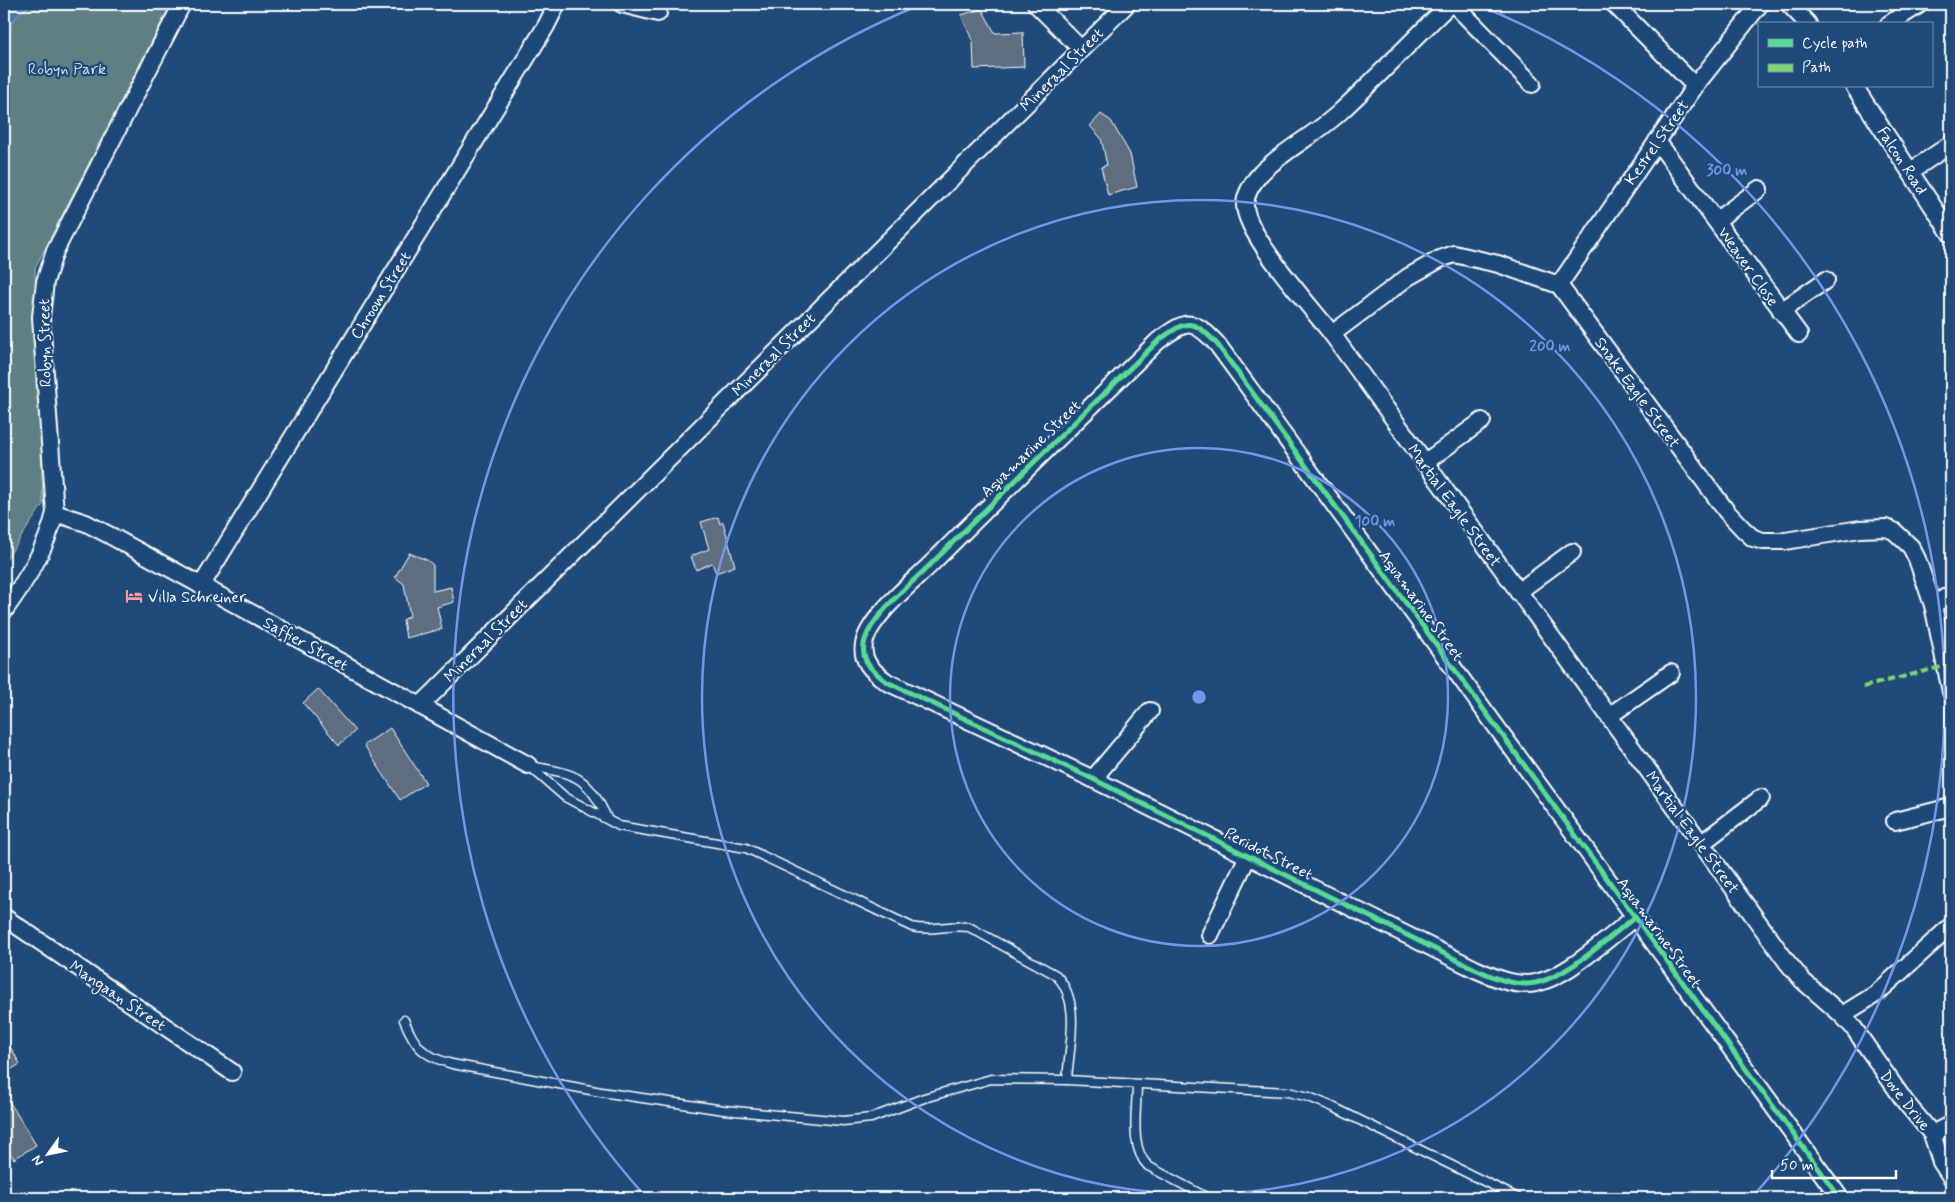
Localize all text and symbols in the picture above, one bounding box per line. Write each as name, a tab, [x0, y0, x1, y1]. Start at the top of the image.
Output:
legend	[1758, 22, 1932, 88]
street label: Mineraal Street	[1016, 24, 1108, 116]
text: Cycle path	[1802, 34, 1867, 54]
text: Path	[1802, 58, 1831, 78]
park label: Robyn Park	[28, 59, 106, 80]
street label: Kestrel Street	[1620, 96, 1695, 190]
street label: Falcon Road	[1872, 123, 1932, 199]
text: 300 m	[1707, 161, 1747, 181]
street label: Weaver Close	[1713, 223, 1783, 311]
street label: Chroom Street	[346, 248, 417, 344]
street label: Robyn Street	[34, 299, 57, 387]
street label: Mineraal Street	[728, 309, 820, 401]
street label: Snake Eagle Street	[1589, 333, 1684, 453]
text: 200 m	[1530, 337, 1571, 357]
street label: Aquamarine Street	[976, 396, 1086, 502]
street label: Martial Eagle Street	[1402, 440, 1506, 572]
text: 100 m	[1355, 512, 1395, 532]
street label: Aquamarine Street	[1374, 546, 1468, 665]
hotel icon: Villa Schreiner	[124, 586, 144, 606]
place label: Villa Schreiner	[148, 587, 246, 608]
street label: Mineraal Street	[440, 595, 532, 687]
street label: Saffier Street	[259, 612, 351, 676]
centre of rings	[1190, 688, 1208, 706]
street label: Martial Eagle Street	[1640, 767, 1744, 899]
street label: Peridot Street	[1221, 823, 1316, 886]
street label: Aquamarine Street	[1612, 873, 1706, 992]
street label: Mangaan Street	[64, 956, 170, 1037]
street label: Dove Drive	[1875, 1066, 1935, 1136]
north arrow	[22, 1130, 72, 1180]
scale bar	[1772, 1147, 1896, 1179]
text: N	[28, 1152, 48, 1169]
text: 50 m	[1780, 1156, 1814, 1176]

